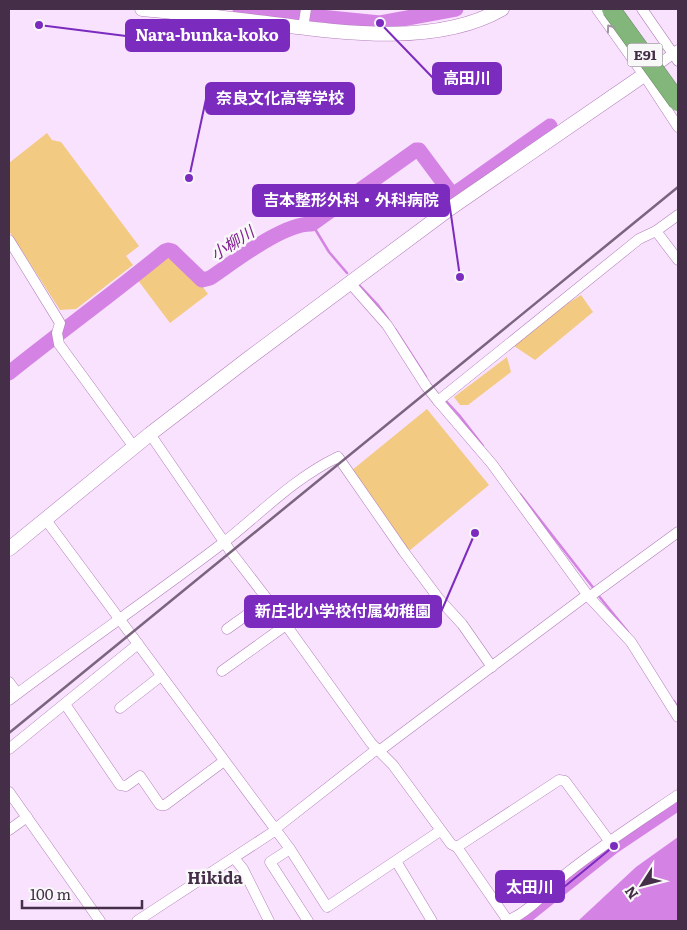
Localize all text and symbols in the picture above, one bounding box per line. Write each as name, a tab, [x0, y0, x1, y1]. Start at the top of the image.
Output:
callout: Nara-bunka-koko	[126, 20, 289, 51]
text: Nara-bunka-koko	[135, 22, 279, 46]
one-way arrow	[607, 24, 616, 33]
road number: E91	[628, 44, 662, 66]
callout: 高田川	[433, 63, 501, 94]
text: 高田川	[443, 65, 491, 89]
callout: 奈良文化高等学校	[206, 83, 354, 114]
text: 奈良文化高等学校	[216, 85, 344, 109]
callout: 吉本整形外科・外科病院	[253, 185, 449, 216]
text: 吉本整形外科・外科病院	[263, 187, 439, 211]
water label: 小柳川	[205, 218, 260, 265]
callout: 新庄北小学校付属幼稚園	[245, 596, 441, 627]
text: 新庄北小学校付属幼稚園	[255, 598, 431, 622]
north arrow	[617, 860, 667, 910]
district label: Hikida	[187, 865, 244, 889]
callout: 太田川	[496, 871, 564, 902]
text: 太田川	[506, 874, 554, 898]
scale bar	[22, 878, 142, 910]
text: 100 m	[30, 882, 71, 905]
text: N	[619, 882, 642, 904]

